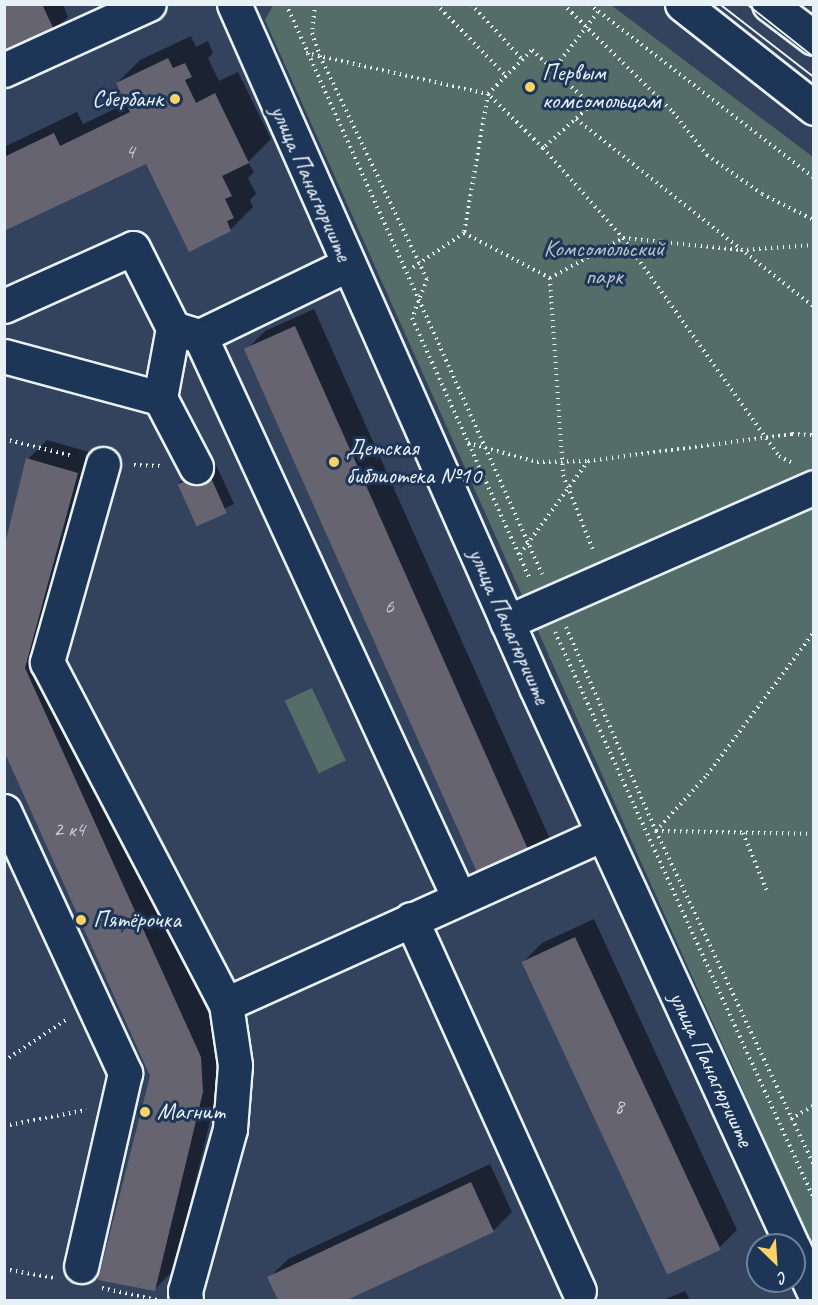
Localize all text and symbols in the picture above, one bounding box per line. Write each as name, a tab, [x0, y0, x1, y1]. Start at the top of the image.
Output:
place label: Первым комсомольцам	[542, 59, 660, 115]
marker: Первым комсомольцам	[523, 80, 537, 94]
place label: Сбербанк	[92, 85, 163, 113]
marker: Сбербанк	[168, 92, 182, 106]
street label: улица Панагюриште	[263, 99, 359, 267]
house number: 4	[125, 138, 135, 164]
park label: Комсомольский парк	[544, 235, 664, 291]
place label: Детская библиотека №10	[346, 434, 481, 490]
marker: Детская библиотека №10	[327, 455, 341, 469]
street label: улица Панагюриште	[461, 542, 557, 710]
house number: 6	[384, 593, 394, 619]
house number: 2 к4	[53, 816, 85, 842]
place label: Пятёрочка	[93, 906, 181, 934]
marker: Пятёрочка	[74, 913, 88, 927]
street label: улица Панагюриште	[662, 985, 760, 1153]
house number: 8	[614, 1093, 624, 1119]
place label: Магнит	[157, 1098, 225, 1126]
marker: Магнит	[138, 1105, 152, 1119]
north arrow	[746, 1233, 806, 1293]
text: С	[775, 1267, 791, 1288]

